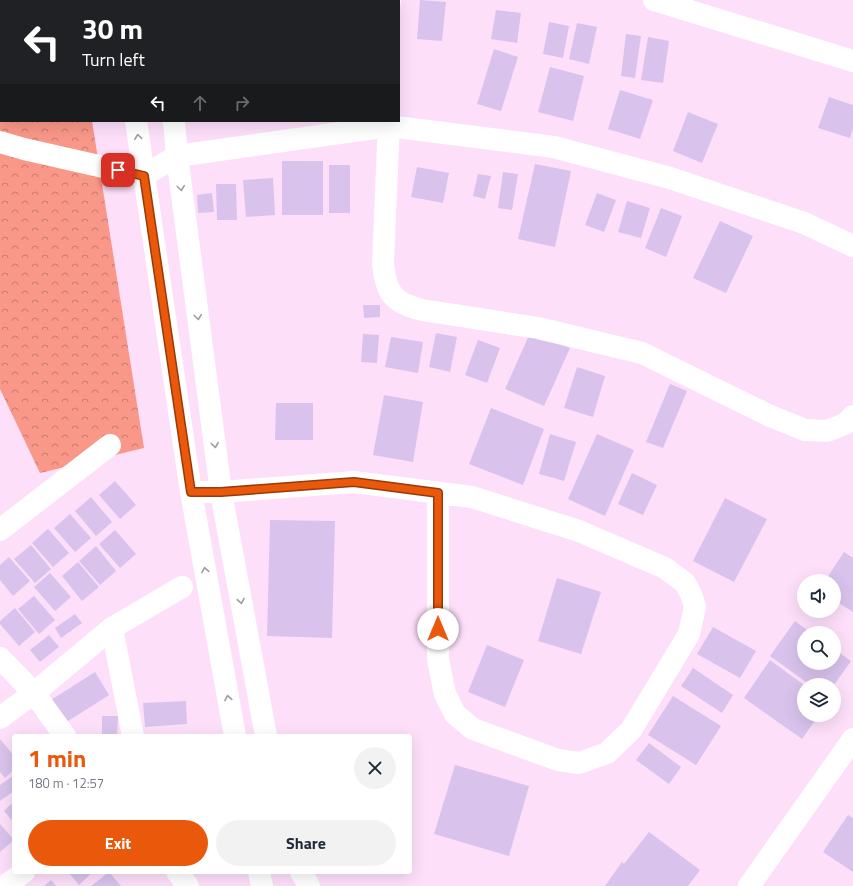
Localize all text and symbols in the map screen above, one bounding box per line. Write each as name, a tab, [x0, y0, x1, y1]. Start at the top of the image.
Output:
text: 30 m	[82, 7, 143, 50]
icon: left	[16, 16, 68, 68]
text: Turn left	[82, 46, 145, 73]
icon: left	[147, 92, 169, 114]
icon: ahead	[189, 92, 211, 114]
icon: right	[231, 92, 253, 114]
one-way arrow	[134, 134, 143, 140]
pin	[101, 153, 135, 187]
icon: arrive	[107, 159, 129, 181]
one-way arrow	[176, 185, 185, 191]
one-way arrow	[193, 313, 202, 320]
one-way arrow	[210, 442, 219, 448]
one-way arrow	[201, 567, 209, 573]
map controls	[797, 574, 841, 722]
button: sound	[797, 574, 841, 618]
one-way arrow	[236, 598, 245, 604]
position arrow	[417, 608, 459, 650]
button: search	[797, 626, 841, 670]
button: layers	[797, 678, 841, 722]
one-way arrow	[224, 695, 233, 701]
text: 1 min	[28, 740, 86, 776]
button: close	[354, 747, 396, 789]
text: 180 m · 12:57	[28, 773, 104, 793]
button: Exit	[28, 820, 208, 866]
button: Share	[216, 820, 396, 866]

